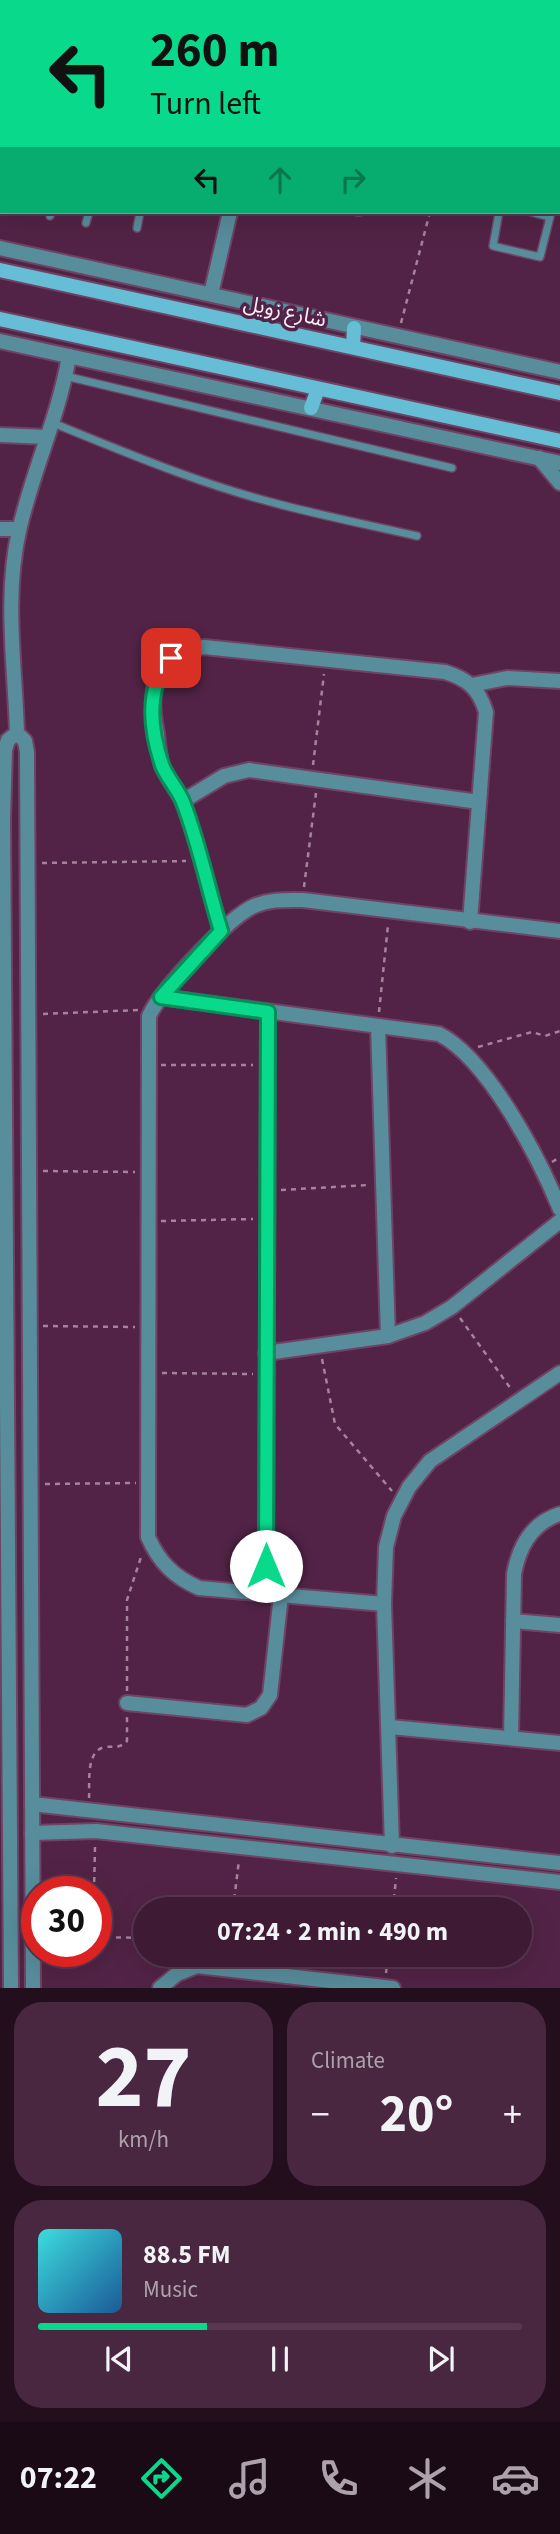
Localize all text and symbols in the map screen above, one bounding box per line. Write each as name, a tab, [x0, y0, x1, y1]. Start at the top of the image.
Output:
text: 260 m	[150, 16, 279, 86]
icon: left	[35, 28, 126, 119]
text: Turn left	[150, 81, 261, 127]
icon: left	[188, 161, 226, 199]
icon: ahead	[261, 161, 299, 199]
icon: right	[334, 161, 372, 199]
street label: شارع زويل	[241, 288, 329, 334]
pin	[141, 628, 201, 688]
icon: arrive	[152, 639, 190, 677]
position arrow	[229, 1529, 303, 1603]
speed limit sign: 30	[21, 1876, 112, 1967]
text: 07:24 · 2 min · 490 m	[217, 1913, 448, 1950]
text: 27	[95, 2013, 192, 2142]
text: Climate	[311, 2044, 385, 2077]
text: 20°	[380, 2078, 453, 2152]
text: −	[311, 2088, 330, 2142]
text: +	[503, 2088, 522, 2142]
text: km/h	[118, 2123, 169, 2156]
text: 88.5 FM	[143, 2236, 231, 2273]
text: Music	[143, 2273, 198, 2306]
icon: previous	[100, 2340, 138, 2378]
icon: pause	[261, 2340, 299, 2378]
icon: next	[422, 2340, 460, 2378]
icon: directions	[137, 2454, 186, 2503]
icon: music	[225, 2454, 274, 2503]
icon: phone	[314, 2454, 363, 2503]
icon: climate	[403, 2454, 452, 2503]
icon: car	[491, 2454, 540, 2503]
text: 07:22	[20, 2455, 97, 2501]

